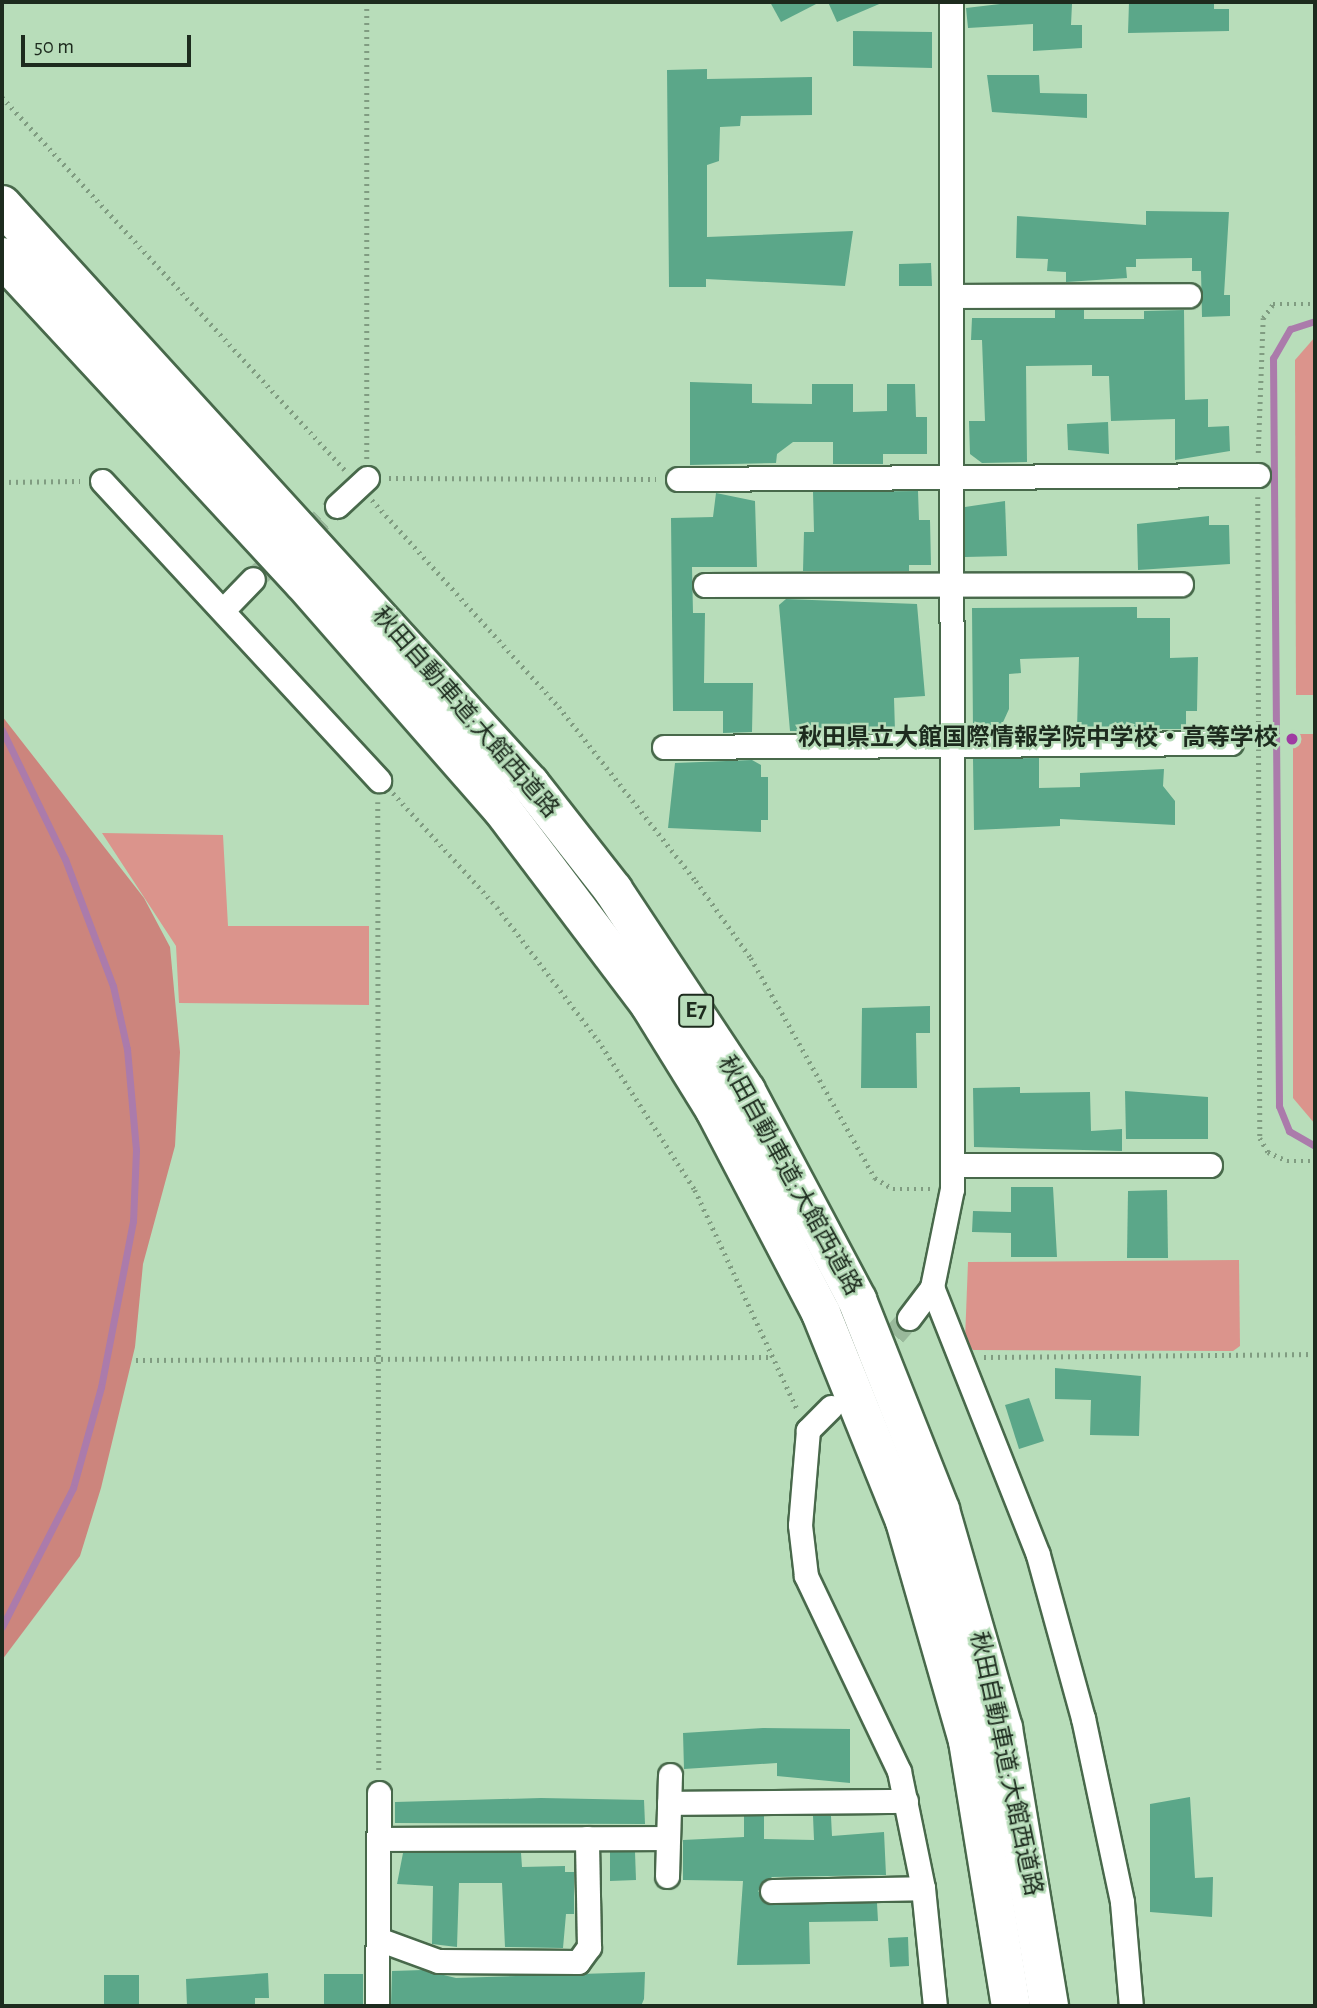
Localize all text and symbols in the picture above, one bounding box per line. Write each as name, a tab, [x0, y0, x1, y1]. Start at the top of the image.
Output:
scale bar	[24, 21, 194, 65]
text: 50 m	[34, 36, 74, 57]
street label: 秋田自動車道;大館西道路	[366, 602, 564, 824]
place label: 秋田県立大館国際情報学院中学校・高等学校	[798, 725, 1278, 753]
marker: 秋田県立大館国際情報学院中学校・高等学校	[1284, 731, 1300, 747]
road number: E7	[677, 992, 715, 1030]
street label: 秋田自動車道;大館西道路	[711, 1051, 867, 1301]
street label: 秋田自動車道;大館西道路	[963, 1629, 1047, 1899]

